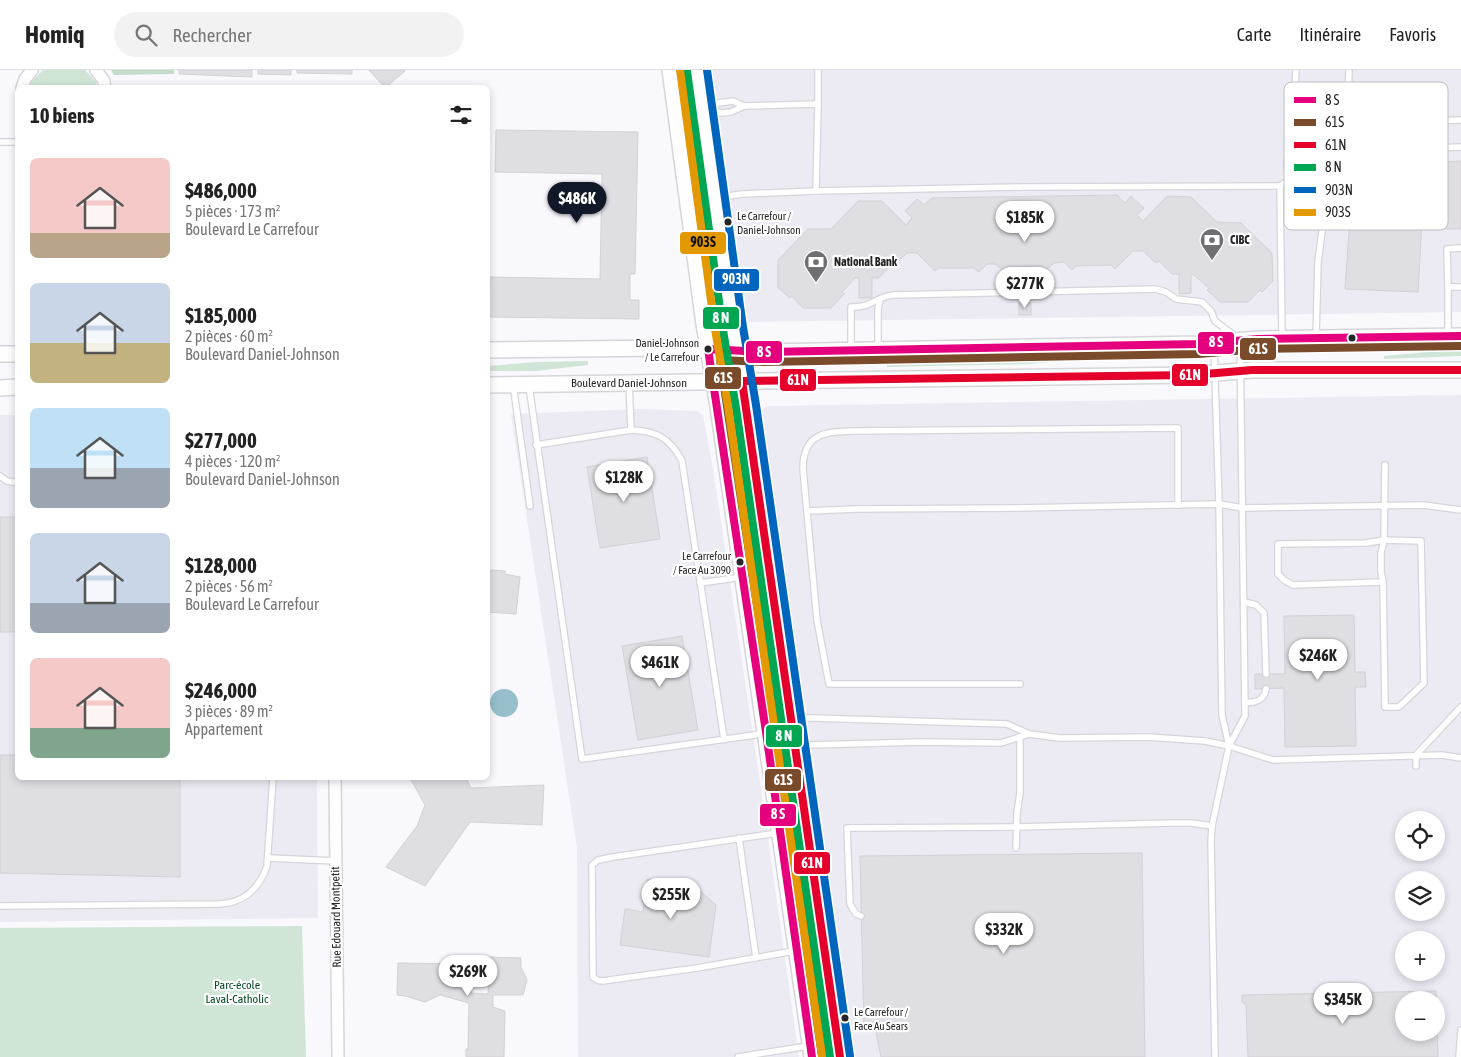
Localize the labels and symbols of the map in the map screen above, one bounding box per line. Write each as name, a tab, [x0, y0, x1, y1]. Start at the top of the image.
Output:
legend	[1284, 82, 1448, 230]
text: 8 S	[1325, 92, 1339, 108]
text: 61S	[1325, 114, 1344, 130]
text: 61N	[1325, 137, 1346, 153]
text: 8 N	[1325, 159, 1342, 175]
pin: $486K	[542, 182, 612, 224]
text: 903N	[1325, 182, 1353, 198]
pin: $185K	[990, 200, 1060, 243]
text: 903S	[1325, 204, 1351, 220]
place label: Le Carrefour / Daniel-Johnson	[737, 210, 801, 236]
marker: Le Carrefour / Daniel-Johnson	[723, 217, 733, 227]
bank icon: CIBC	[1199, 227, 1225, 261]
line badge: 903S	[679, 231, 727, 255]
place label: CIBC	[1230, 233, 1250, 247]
text: 903S	[690, 234, 716, 250]
bank icon: National Bank	[803, 249, 829, 283]
place label: National Bank	[834, 255, 898, 269]
pin: $277K	[990, 266, 1060, 309]
line badge: 903N	[713, 268, 760, 292]
text: 903N	[722, 271, 750, 287]
line badge: 8 N	[702, 306, 740, 330]
text: 8 N	[713, 310, 729, 326]
line badge: 8 S	[1197, 331, 1235, 355]
unlabelled marker	[1347, 333, 1357, 343]
text: 8 S	[1209, 334, 1223, 350]
place label: Daniel-Johnson / Le Carrefour	[635, 337, 700, 363]
line badge: 61S	[1239, 337, 1277, 361]
line badge: 8 S	[745, 340, 783, 364]
text: 61S	[1248, 341, 1268, 357]
marker: Daniel-Johnson / Le Carrefour	[703, 344, 713, 354]
text: 8 S	[757, 344, 771, 360]
line badge: 61N	[1171, 363, 1209, 387]
line badge: 61S	[704, 366, 742, 390]
text: 61N	[1179, 367, 1201, 383]
line badge: 61N	[779, 368, 817, 392]
text: 61S	[713, 370, 733, 386]
text: 61N	[787, 372, 809, 388]
street label: Boulevard Daniel-Johnson	[571, 376, 687, 390]
pin: $128K	[589, 460, 659, 503]
place label: Le Carrefour / Face Au 3090	[673, 550, 732, 576]
marker: Le Carrefour / Face Au 3090	[735, 557, 745, 567]
pin: $246K	[1283, 638, 1353, 681]
pin: $461K	[625, 646, 695, 688]
line badge: 8 N	[765, 724, 803, 748]
text: 8 N	[776, 728, 792, 744]
line badge: 61S	[764, 768, 802, 792]
text: 61S	[773, 772, 793, 788]
line badge: 8 S	[759, 803, 797, 827]
text: 8 S	[771, 806, 785, 822]
line badge: 61N	[793, 851, 831, 875]
text: 61N	[801, 855, 823, 871]
street label: Rue Edouard Montpetit	[328, 866, 344, 968]
pin: $255K	[636, 878, 706, 920]
pin: $332K	[969, 912, 1039, 955]
pin: $269K	[433, 954, 503, 997]
park label: Parc-école Laval-Catholic	[205, 978, 269, 1006]
pin: $345K	[1308, 982, 1378, 1025]
place label: Le Carrefour / Face Au Sears	[854, 1006, 909, 1032]
marker: Le Carrefour / Face Au Sears	[840, 1013, 850, 1023]

